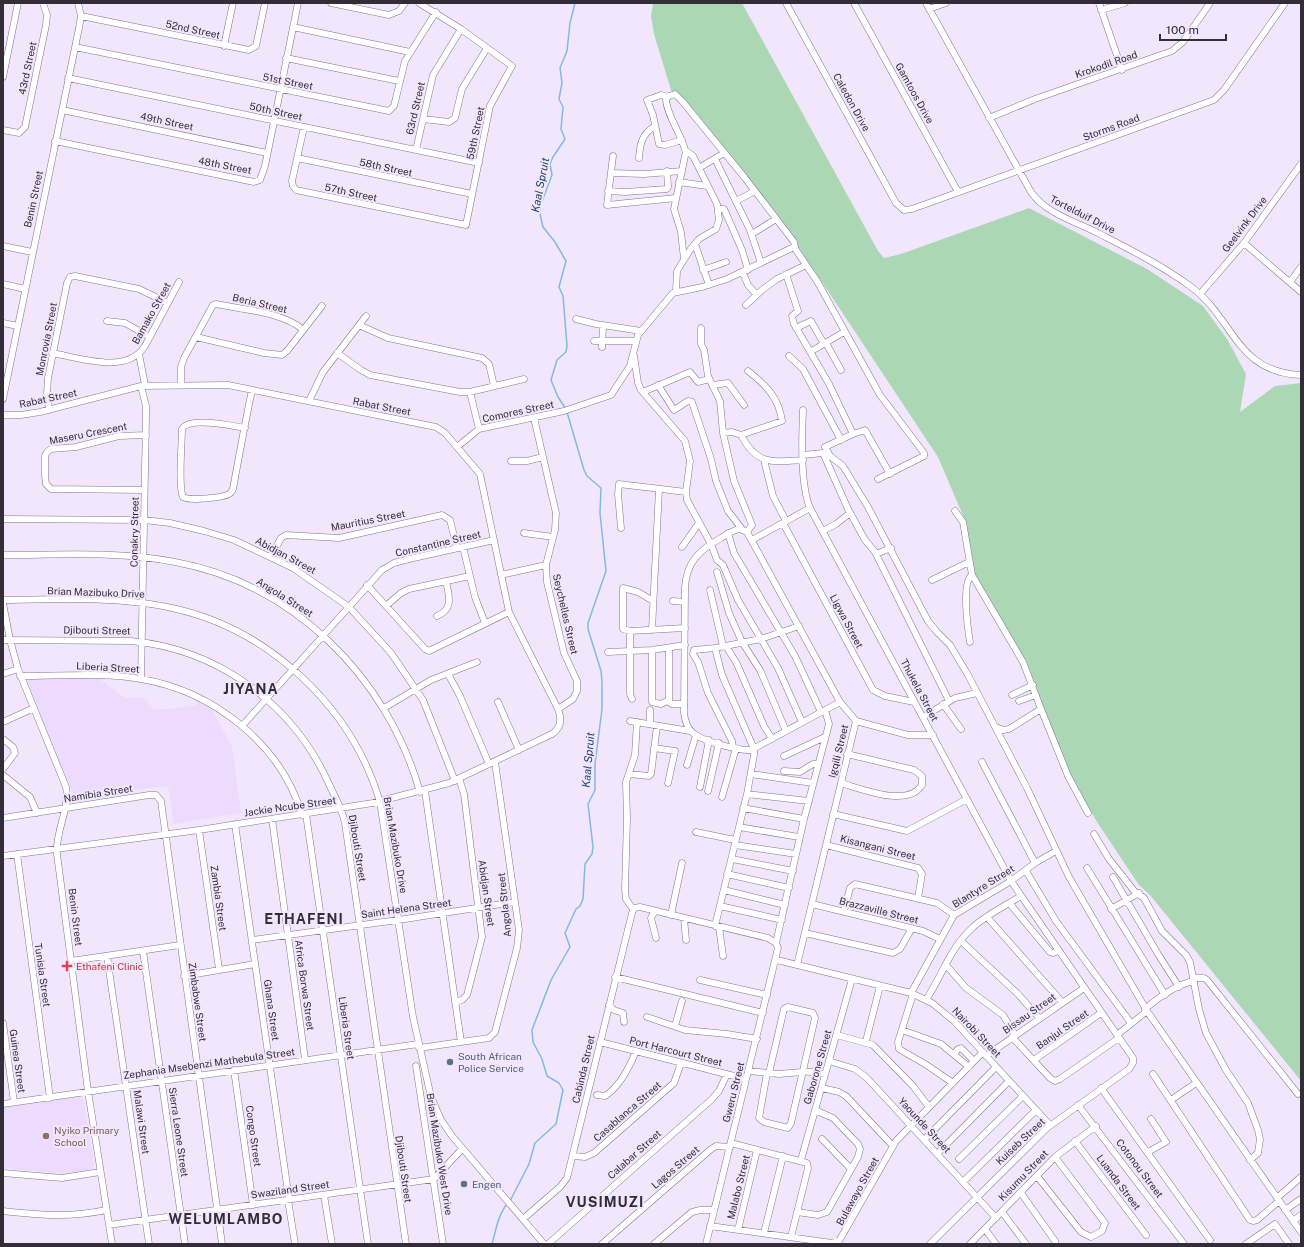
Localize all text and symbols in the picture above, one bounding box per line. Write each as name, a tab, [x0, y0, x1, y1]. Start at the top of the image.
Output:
scale bar	[1160, 16, 1226, 42]
street label: 52nd Street	[164, 17, 222, 41]
text: 100 m	[1166, 23, 1199, 37]
street label: 43rd Street	[16, 40, 39, 96]
street label: Krokodil Road	[1073, 48, 1139, 80]
street label: Gamtoos Drive	[893, 60, 937, 126]
street label: 51st Street	[262, 70, 314, 92]
street label: Caledon Drive	[831, 71, 873, 133]
street label: 63rd Street	[403, 80, 427, 136]
street label: 50th Street	[248, 100, 304, 122]
street label: 59th Street	[464, 105, 486, 161]
street label: 49th Street	[139, 110, 195, 132]
street label: Storms Road	[1081, 111, 1141, 143]
street label: 48th Street	[197, 154, 253, 176]
street label: 58th Street	[358, 155, 414, 179]
water label: Kaal Spruit	[529, 156, 551, 213]
street label: Benin Street	[21, 169, 45, 229]
street label: 57th Street	[323, 181, 379, 203]
street label: Tortelduif Drive	[1048, 192, 1118, 236]
street label: Geelvink Drive	[1219, 193, 1269, 254]
street label: Bamako Street	[129, 280, 173, 346]
street label: Beria Street	[231, 291, 289, 315]
street label: Monrovia Street	[33, 301, 59, 377]
street label: Rabat Street	[18, 386, 78, 410]
street label: Rabat Street	[352, 394, 412, 418]
street label: Comores Street	[481, 398, 555, 424]
street label: Maseru Crescent	[48, 420, 128, 446]
street label: Conakry Street	[127, 497, 141, 567]
street label: Mauritius Street	[330, 507, 406, 533]
street label: Constantine Street	[394, 527, 482, 559]
street label: Abidjan Street	[254, 534, 319, 576]
street label: Seychelles Street	[551, 573, 581, 656]
street label: Angola Street	[254, 575, 316, 619]
street label: Brian Mazibuko Drive	[47, 584, 145, 600]
street label: Ligwa Street	[828, 592, 866, 650]
street label: Djibouti Street	[63, 623, 131, 637]
street label: Thukela Street	[899, 657, 941, 723]
street label: Liberia Street	[76, 659, 140, 675]
district label: JIYANA	[223, 681, 279, 697]
street label: Igqili Street	[826, 723, 850, 779]
water label: Kaal Spruit	[580, 731, 596, 788]
street label: Namibia Street	[63, 782, 134, 804]
street label: Jackie Ncube Street	[243, 794, 337, 818]
street label: Brian Mazibuko Drive	[382, 796, 410, 894]
street label: Djibouti Street	[347, 814, 369, 882]
street label: Kisangani Street	[839, 832, 917, 862]
street label: Abidjan Street	[476, 859, 498, 927]
street label: Blantyre Street	[950, 862, 1016, 910]
street label: Zambia Street	[208, 864, 230, 932]
street label: Angola Street	[495, 872, 513, 938]
street label: Benin Street	[67, 887, 86, 947]
street label: Brazzaville Street	[838, 894, 920, 926]
street label: Saint Helena Street	[360, 896, 452, 920]
district label: ETHAFENI	[264, 911, 344, 927]
street label: Africa Borwa Street	[293, 939, 317, 1031]
street label: Tunisia Street	[33, 942, 53, 1008]
marker: Ethafeni Clinic	[61, 960, 73, 972]
place label: Ethafeni Clinic	[76, 960, 143, 972]
street label: Zimbabwe Street	[187, 962, 209, 1042]
street label: Ghana Street	[262, 979, 282, 1041]
street label: Bissau Street	[1000, 990, 1058, 1036]
street label: Liberia Street	[337, 996, 357, 1060]
street label: Nairobi Street	[950, 1004, 1004, 1060]
street label: Banjul Street	[1034, 1006, 1091, 1051]
street label: Guinea Street	[8, 1028, 28, 1094]
street label: Gaborone Street	[801, 1028, 833, 1106]
street label: Cabinda Street	[569, 1034, 597, 1104]
street label: Port Harcourt Street	[628, 1034, 724, 1068]
street label: Zephania Msebenzi Mathebula Street	[122, 1045, 296, 1081]
place label: South African Police Service	[458, 1050, 524, 1074]
marker: South African Police Service	[445, 1057, 455, 1067]
street label: Gweru Street	[720, 1060, 746, 1124]
street label: Casablanca Street	[591, 1078, 663, 1144]
street label: Sierra Leone Street	[167, 1086, 191, 1178]
street label: Malawi Street	[132, 1089, 152, 1155]
street label: Brian Mazibuko West Drive	[424, 1092, 456, 1216]
street label: Yaounde Street	[896, 1095, 954, 1155]
street label: Congo Street	[244, 1105, 264, 1167]
street label: Kuiseb Street	[993, 1115, 1047, 1167]
place label: Nyiko Primary School	[54, 1124, 120, 1148]
street label: Calabar Street	[605, 1127, 663, 1181]
marker: Nyiko Primary School	[41, 1131, 51, 1141]
street label: Djibouti Street	[393, 1135, 415, 1203]
street label: Cotonou Street	[1114, 1136, 1166, 1200]
street label: Lagos Street	[649, 1143, 701, 1191]
street label: Kisumu Street	[996, 1147, 1050, 1203]
street label: Luanda Street	[1094, 1152, 1144, 1212]
street label: Malabo Street	[724, 1153, 752, 1221]
street label: Bulawayo Street	[833, 1155, 881, 1227]
street label: Swaziland Street	[250, 1178, 330, 1200]
place label: Engen	[472, 1178, 502, 1190]
marker: Engen	[459, 1179, 469, 1189]
district label: VUSIMUZI	[566, 1194, 644, 1210]
district label: WELUMLAMBO	[169, 1211, 283, 1227]

